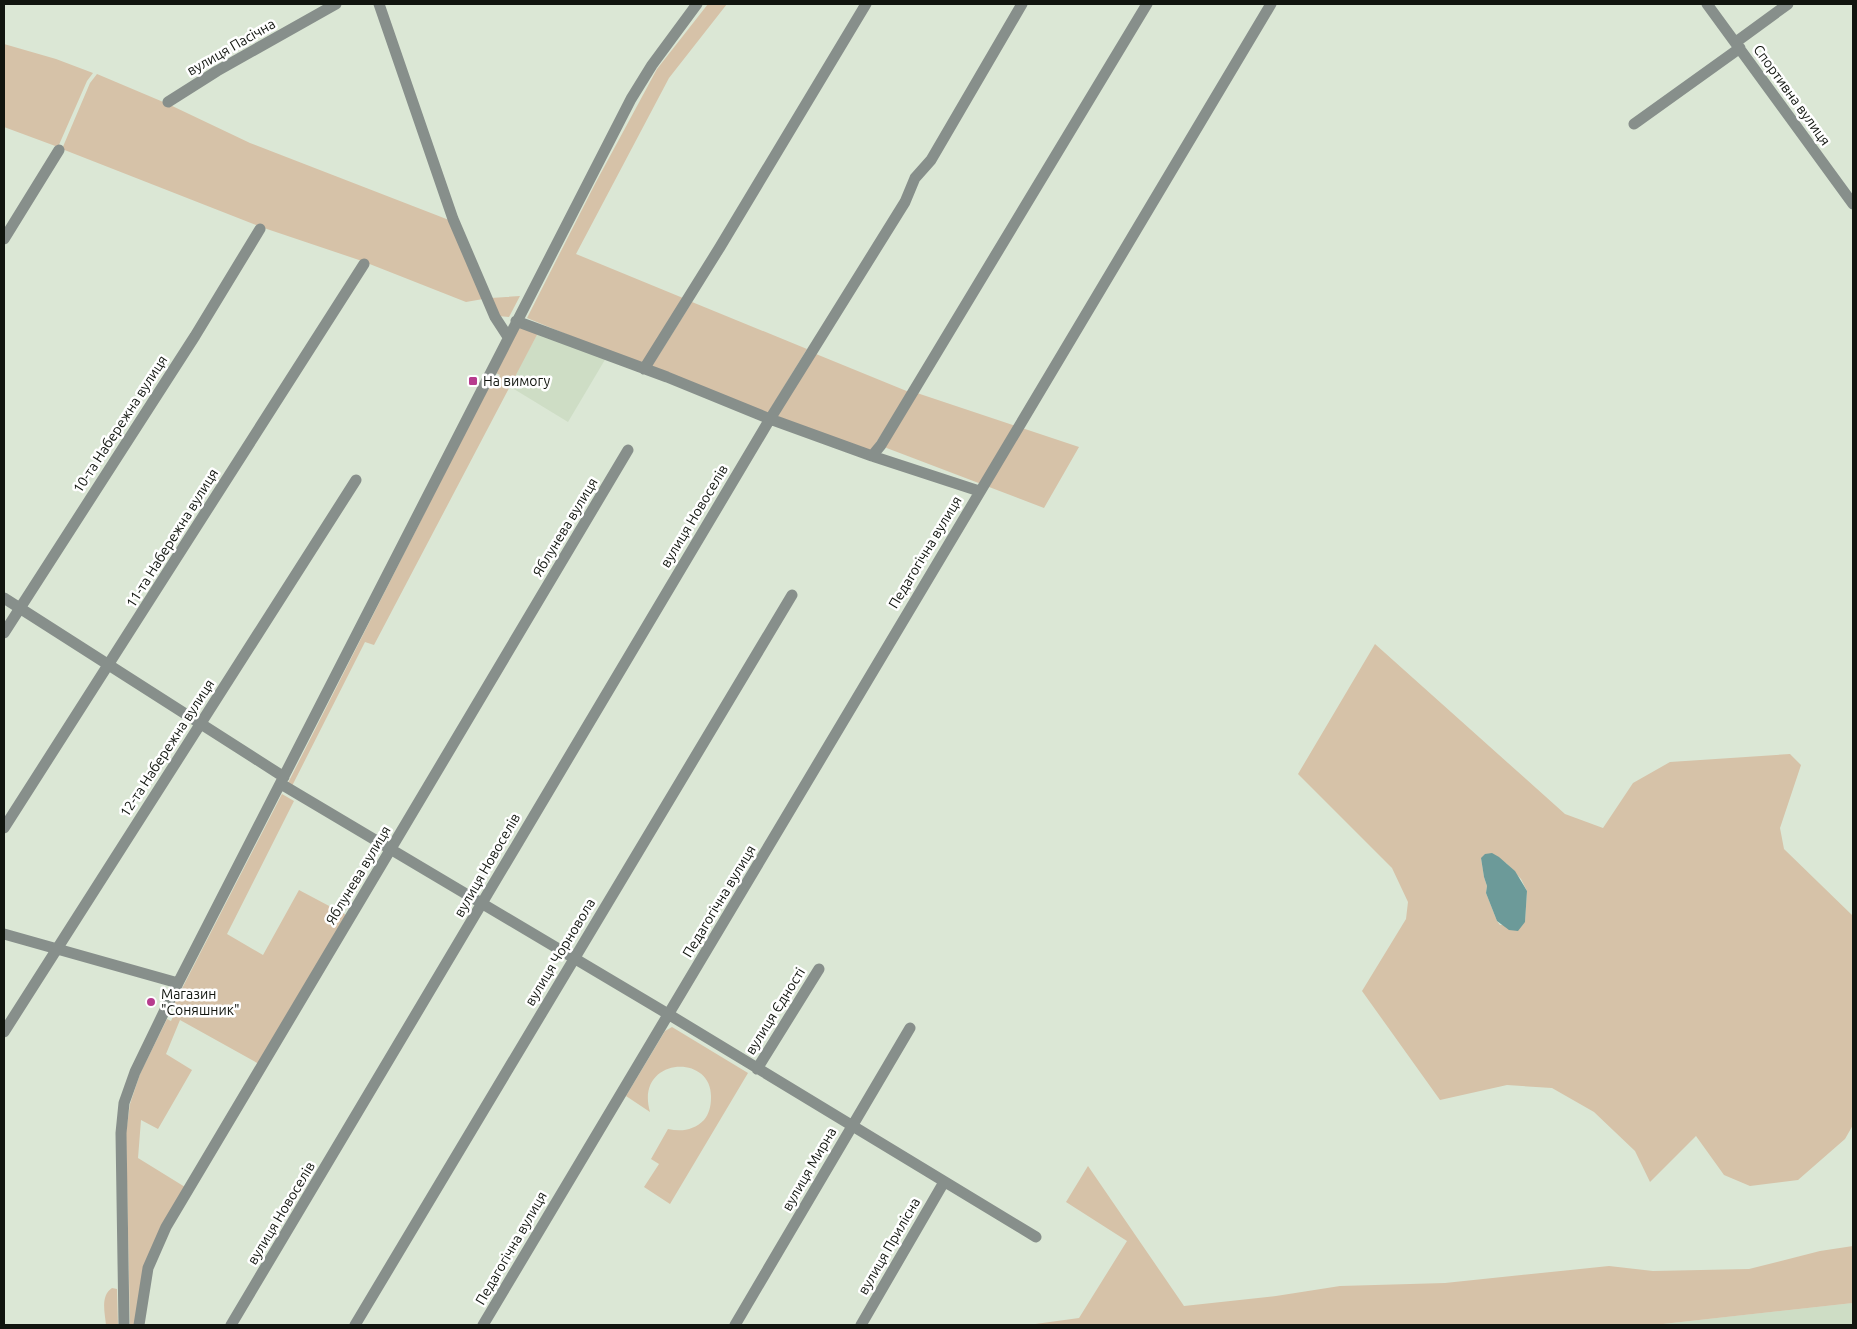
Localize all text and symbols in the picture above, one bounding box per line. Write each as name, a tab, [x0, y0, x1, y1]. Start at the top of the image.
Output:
street label: вулиця Пасічна	[184, 15, 278, 79]
street label: Спортивна вулиця	[1750, 42, 1834, 148]
street label: 10-та Набережна вулиця	[70, 352, 170, 496]
place label: На вимогу	[483, 373, 550, 389]
marker: На вимогу	[467, 375, 479, 387]
street label: вулиця Новоселів	[657, 462, 731, 570]
street label: 11-та Набережна вулиця	[123, 466, 221, 610]
street label: Яблунева вулиця	[529, 475, 601, 579]
street label: Педагогічна вулиця	[885, 493, 965, 611]
street label: 12-та Набережна вулиця	[117, 676, 217, 820]
street label: вулиця Новоселів	[451, 810, 523, 920]
street label: Яблунева вулиця	[322, 823, 394, 927]
street label: Педагогічна вулиця	[679, 842, 759, 960]
street label: вулиця Чорновола	[522, 895, 598, 1009]
street label: вулиця Єдності	[742, 965, 808, 1057]
place label: Магазин "Соняшник"	[161, 986, 240, 1018]
marker: Магазин "Соняшник"	[145, 996, 157, 1008]
street label: вулиця Мирна	[779, 1124, 839, 1214]
street label: вулиця Новоселів	[244, 1159, 318, 1267]
street label: Педагогічна вулиця	[472, 1189, 550, 1307]
street label: вулиця Прилісна	[855, 1195, 923, 1297]

